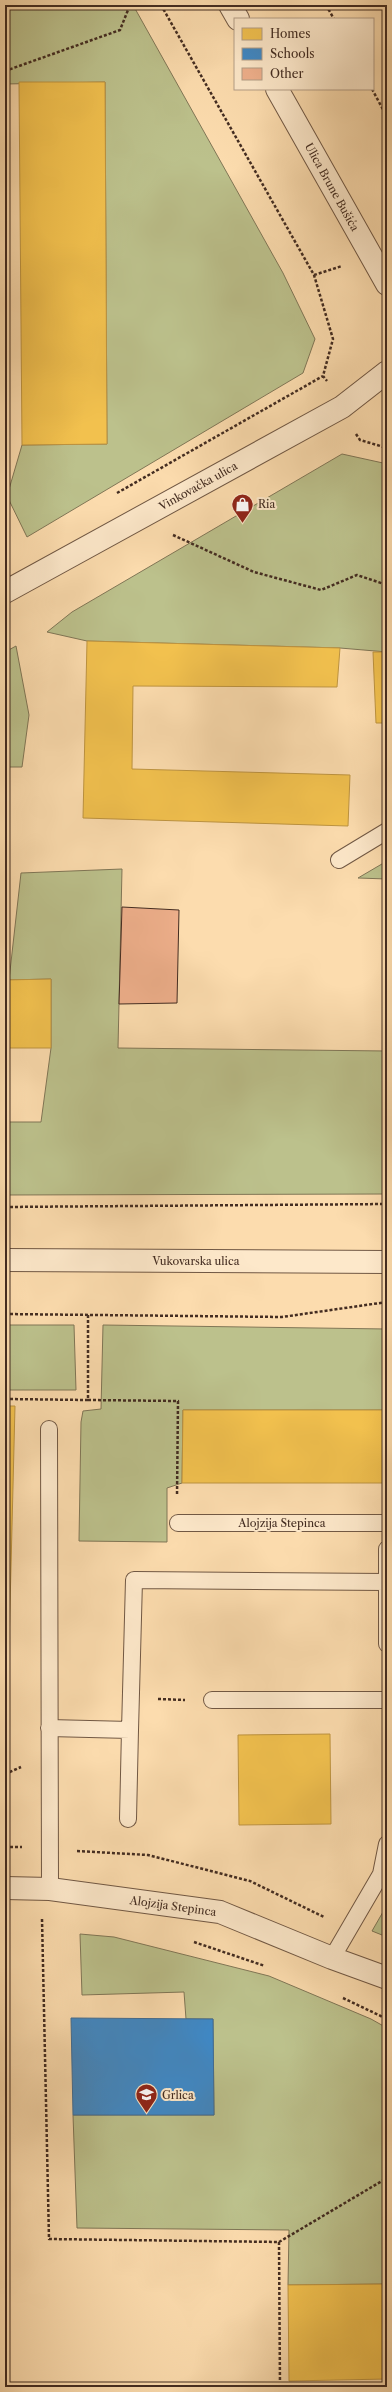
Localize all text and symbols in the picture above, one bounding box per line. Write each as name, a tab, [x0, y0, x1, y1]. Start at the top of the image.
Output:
legend	[234, 18, 374, 90]
text: Homes	[270, 26, 310, 41]
text: Schools	[270, 46, 315, 61]
text: Other	[270, 66, 304, 81]
street label: Ulica Brune Bušića	[302, 140, 362, 234]
street label: Vinkovačka ulica	[155, 459, 240, 514]
shop icon: Ria	[230, 491, 256, 524]
place label: Ria	[258, 497, 275, 511]
street label: Vukovarska ulica	[151, 1254, 240, 1268]
street label: Alojzija Stepinca	[237, 1516, 326, 1530]
street label: Alojzija Stepinca	[128, 1893, 217, 1919]
school or university icon: Grlica	[134, 2082, 160, 2115]
place label: Grlica	[162, 2088, 194, 2102]

